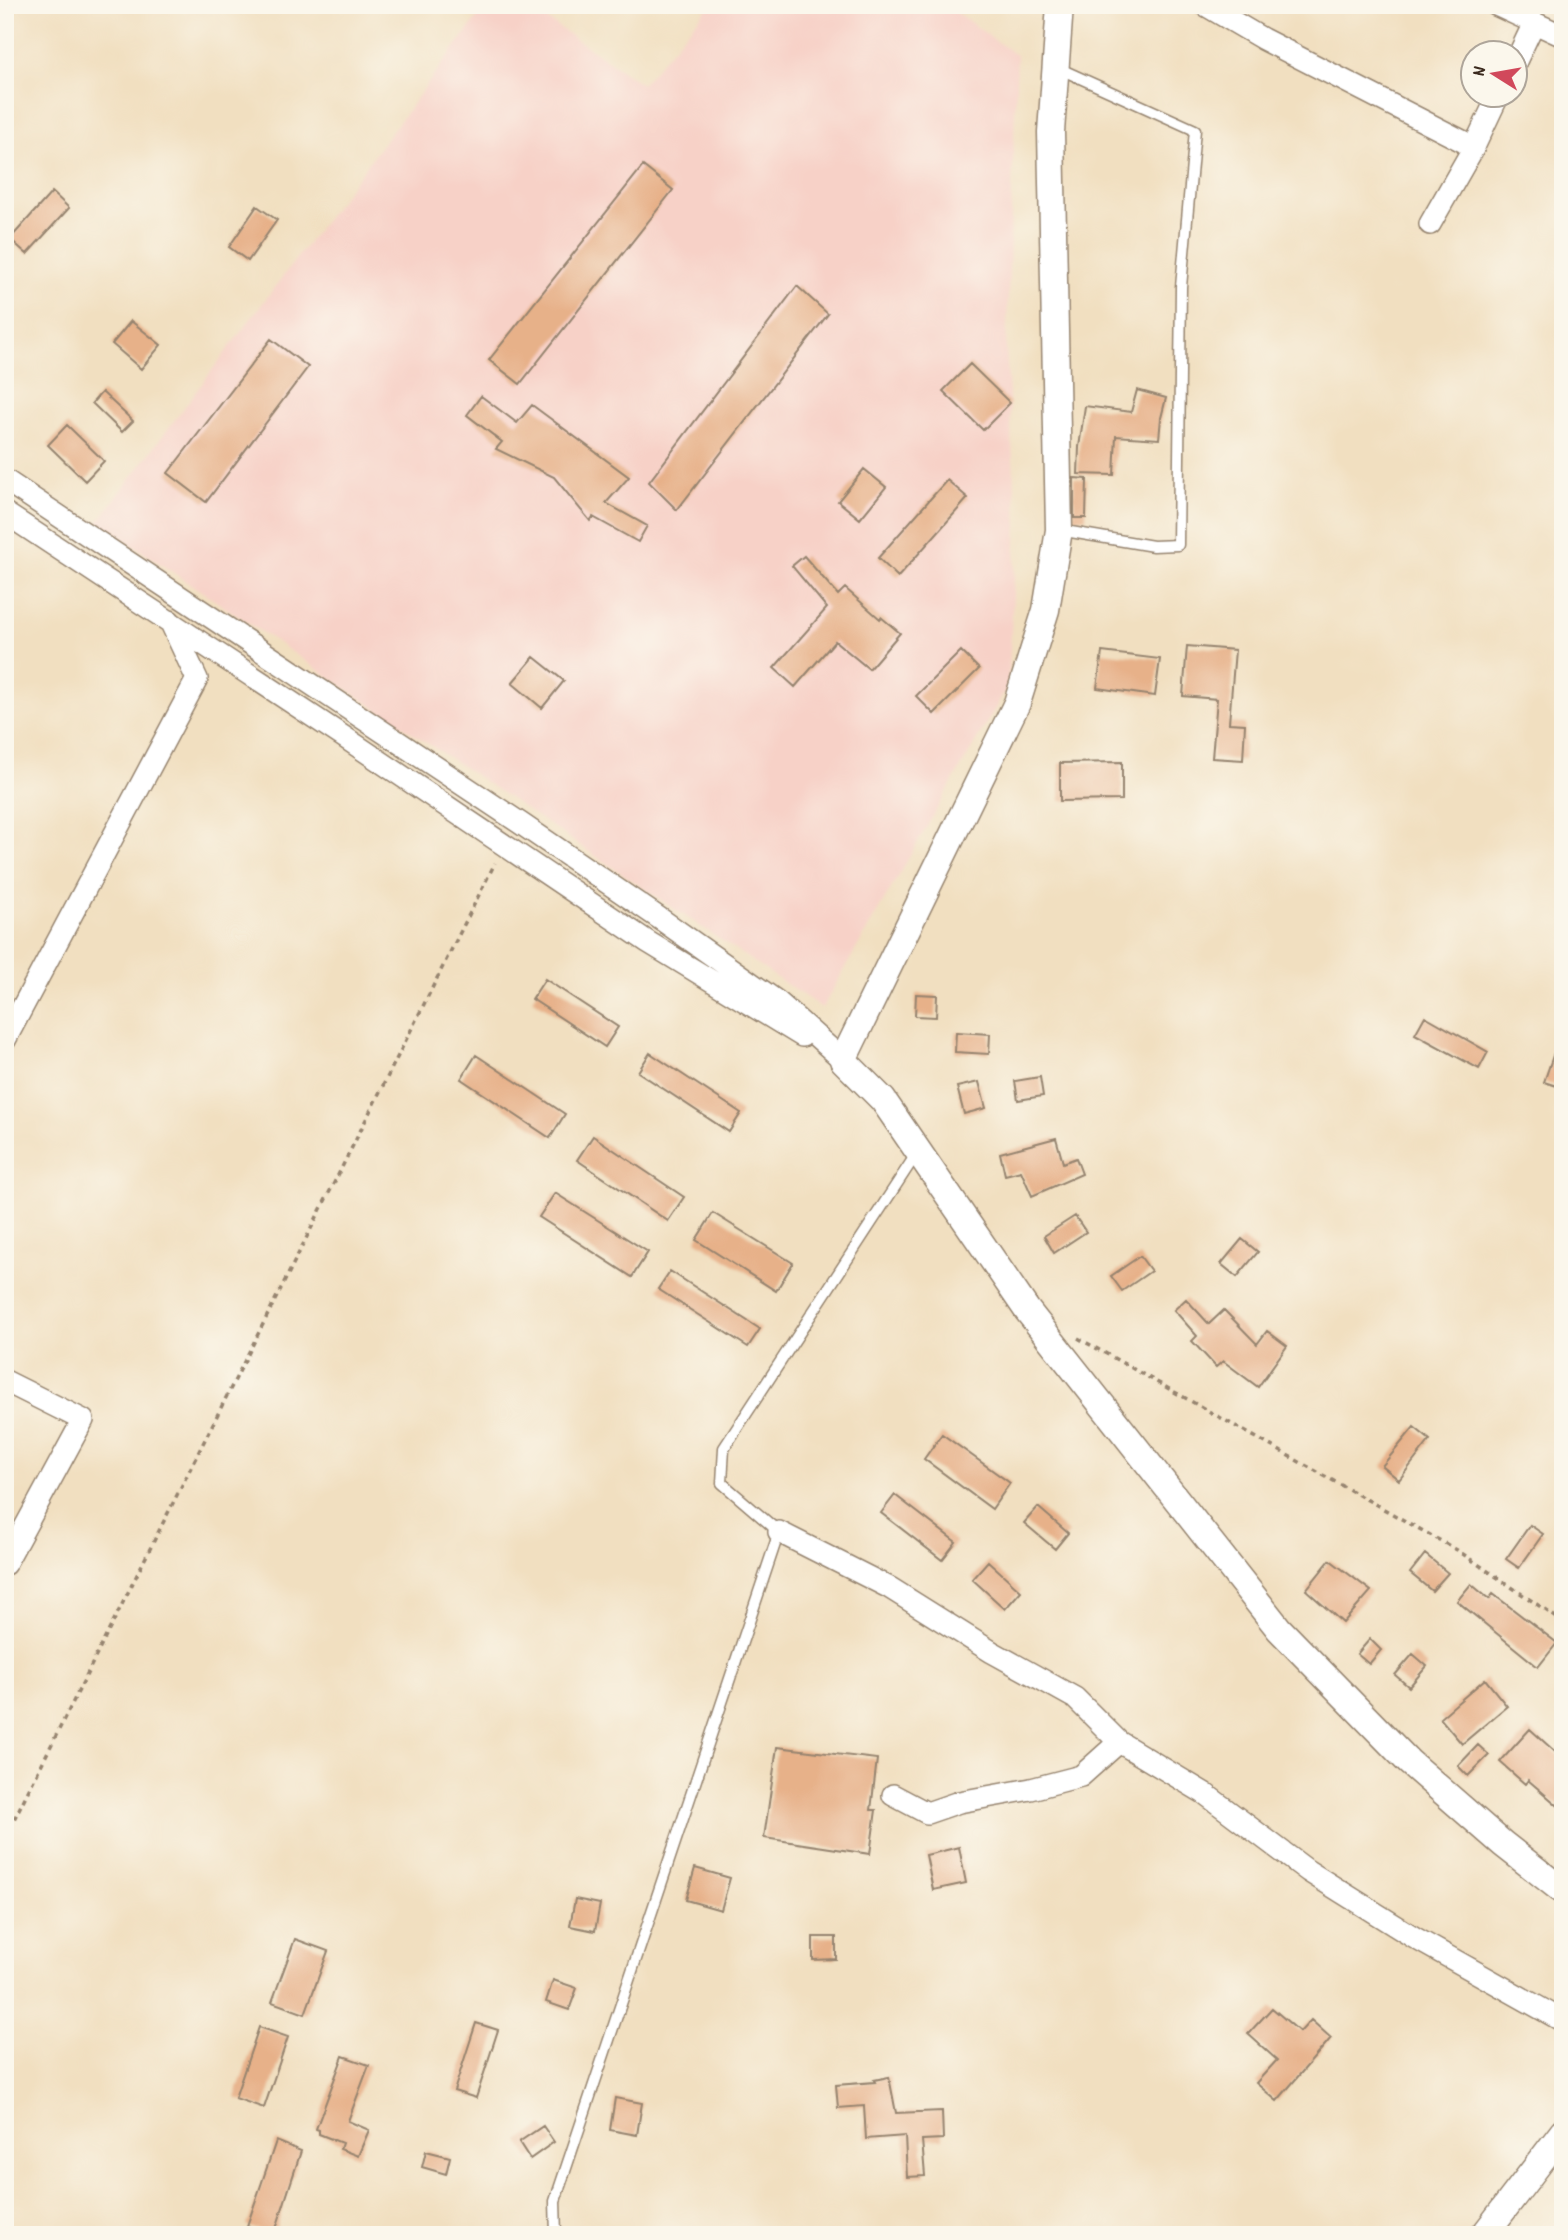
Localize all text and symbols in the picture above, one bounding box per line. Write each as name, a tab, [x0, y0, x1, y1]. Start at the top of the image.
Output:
north arrow	[1460, 38, 1530, 108]
text: N	[1467, 64, 1495, 79]

